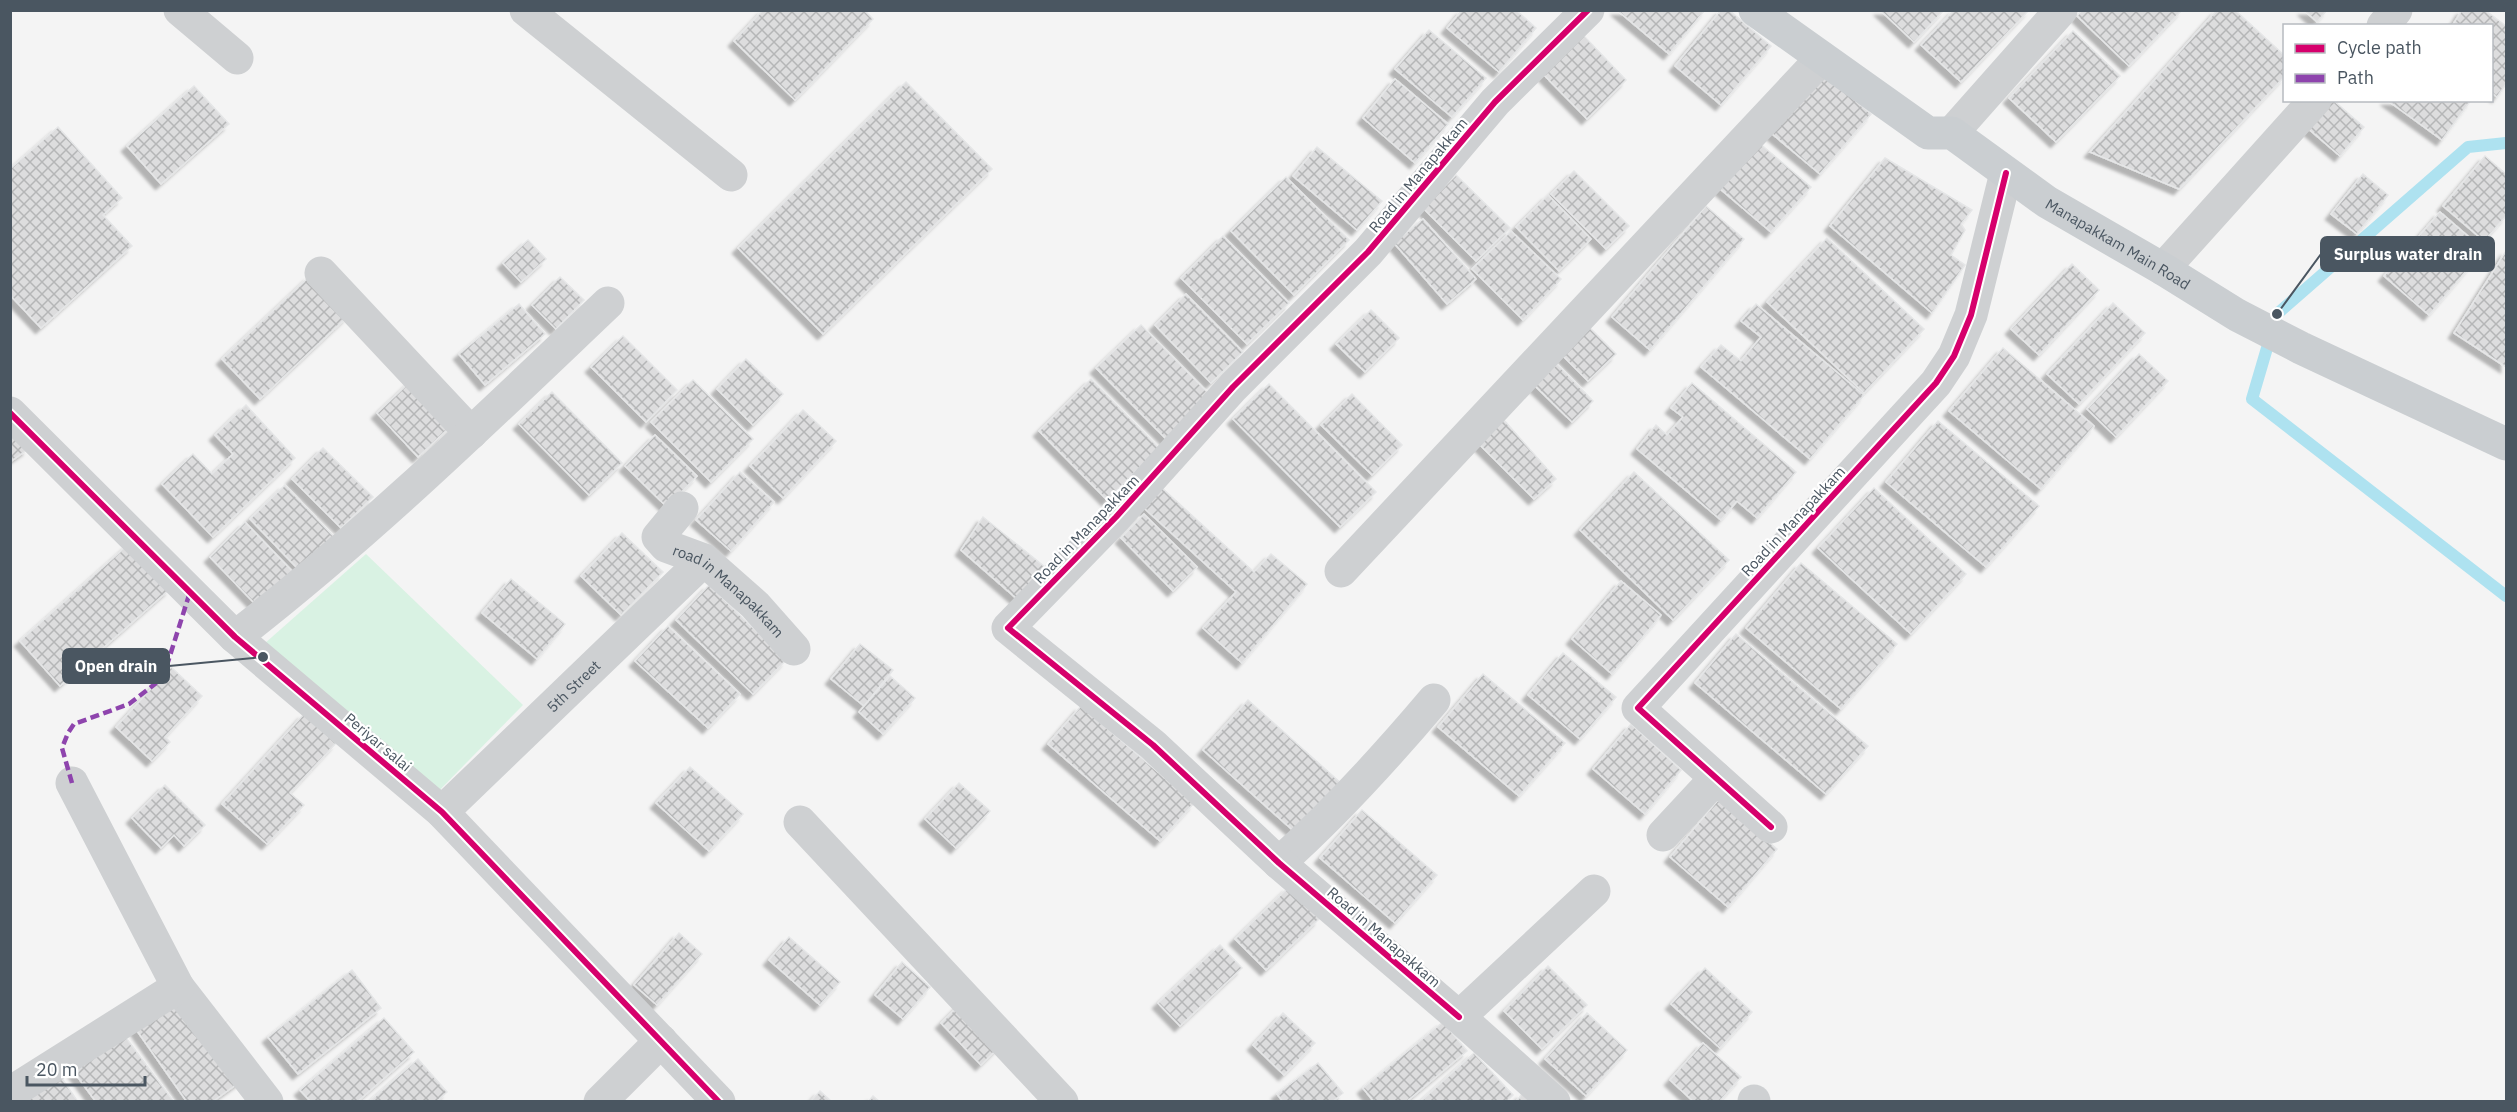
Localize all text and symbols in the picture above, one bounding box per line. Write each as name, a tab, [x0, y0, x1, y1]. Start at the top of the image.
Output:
legend	[2283, 24, 2493, 102]
text: Cycle path	[2337, 36, 2422, 59]
text: Path	[2337, 66, 2374, 89]
street label: Road in Manapakkam	[1364, 114, 1472, 236]
street label: Manapakkam Main Road	[2042, 194, 2194, 293]
callout: Surplus water drain	[2321, 237, 2494, 271]
text: Surplus water drain	[2334, 244, 2482, 264]
street label: Road in Manapakkam	[1737, 462, 1849, 580]
street label: Road in Manapakkam	[1029, 471, 1143, 587]
street label: road in Manapakkam	[670, 540, 789, 641]
callout: Open drain	[63, 649, 169, 683]
text: Open drain	[75, 656, 157, 676]
street label: 5th Street	[542, 656, 604, 716]
street label: Periyar salai	[341, 708, 415, 776]
street label: Road in Manapakkam	[1323, 883, 1445, 991]
scale bar	[27, 1049, 146, 1087]
text: 20 m	[36, 1058, 78, 1081]

